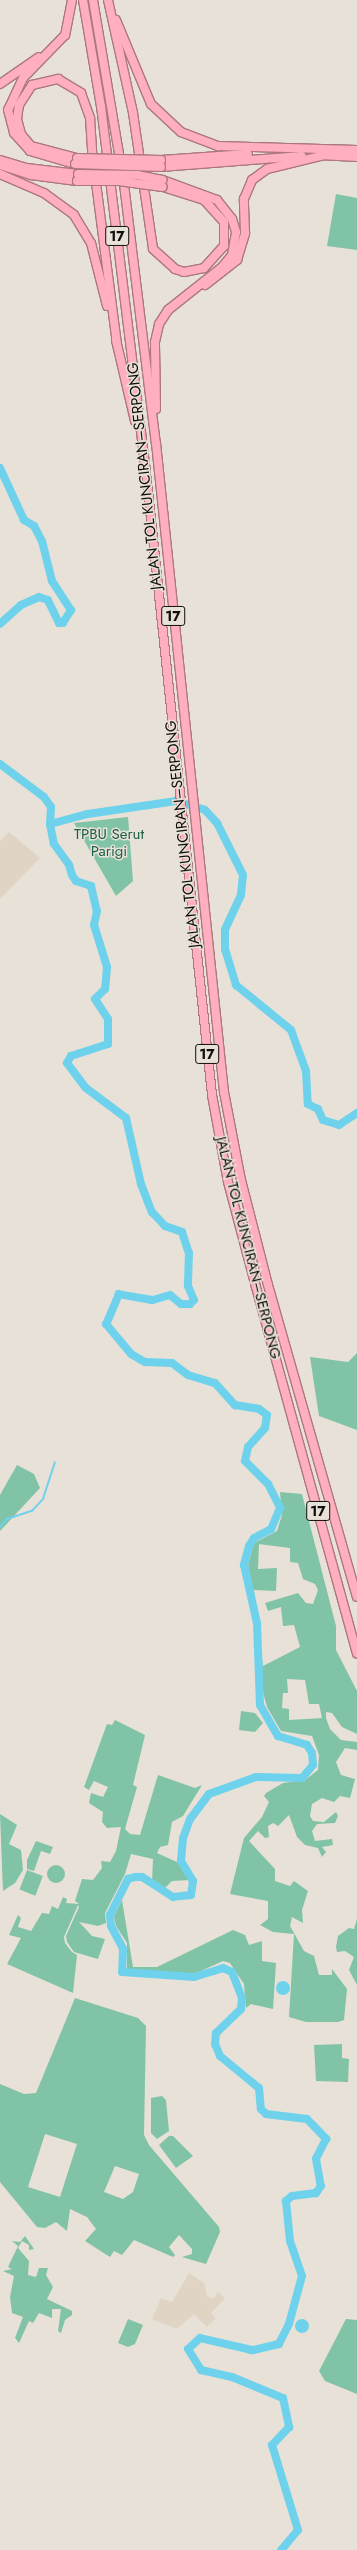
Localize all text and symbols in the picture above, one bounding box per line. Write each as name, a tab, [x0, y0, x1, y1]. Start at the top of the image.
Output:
road number: 17	[105, 224, 129, 248]
street label: JALAN TOL KUNCIRAN–SERPONG	[124, 361, 166, 591]
road number: 17	[161, 604, 185, 628]
street label: JALAN TOL KUNCIRAN–SERPONG	[162, 719, 204, 949]
park label: TPBU Serut Parigi	[74, 825, 144, 860]
road number: 17	[195, 1042, 219, 1066]
street label: JALAN TOL KUNCIRAN–SERPONG	[212, 1135, 284, 1361]
road number: 17	[306, 1499, 330, 1523]

